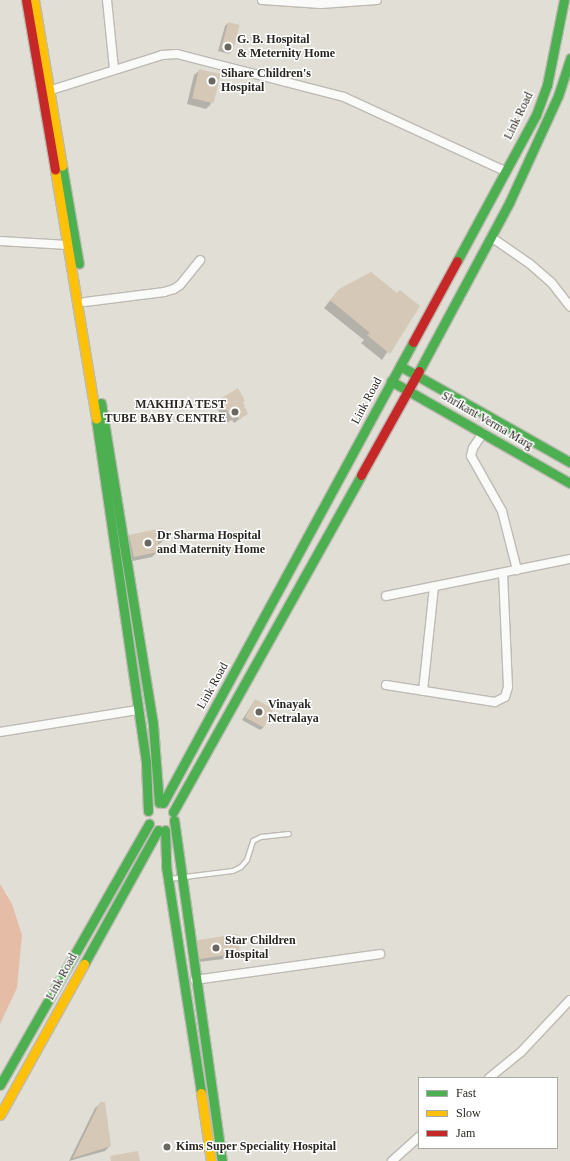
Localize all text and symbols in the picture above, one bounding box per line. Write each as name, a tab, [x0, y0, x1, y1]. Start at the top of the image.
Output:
place label: G. B. Hospital & Meternity Home	[237, 33, 335, 61]
marker: G. B. Hospital & Meternity Home	[222, 41, 234, 53]
place label: Sihare Children's Hospital	[221, 67, 311, 95]
marker: Sihare Children's Hospital	[206, 75, 218, 87]
street label: Link Road	[501, 90, 537, 142]
street label: Link Road	[349, 375, 385, 427]
street label: Shrikant Verma Marg	[438, 389, 536, 453]
place label: MAKHIJA TEST TUBE BABY CENTRE	[104, 398, 226, 426]
marker: MAKHIJA TEST TUBE BABY CENTRE	[229, 406, 241, 418]
place label: Dr Sharma Hospital and Maternity Home	[157, 529, 265, 557]
marker: Dr Sharma Hospital and Maternity Home	[142, 537, 154, 549]
street label: Link Road	[194, 660, 232, 712]
place label: Vinayak Netralaya	[268, 698, 319, 726]
marker: Vinayak Netralaya	[253, 706, 265, 718]
place label: Star Children Hospital	[225, 934, 296, 962]
marker: Star Children Hospital	[210, 942, 222, 954]
street label: Link Road	[43, 951, 81, 1003]
legend	[418, 1077, 558, 1149]
text: Fast	[456, 1086, 476, 1100]
text: Slow	[456, 1106, 481, 1120]
text: Jam	[456, 1126, 475, 1140]
place label: Kims Super Speciality Hospital	[176, 1140, 336, 1154]
marker: Kims Super Speciality Hospital	[161, 1141, 173, 1153]

